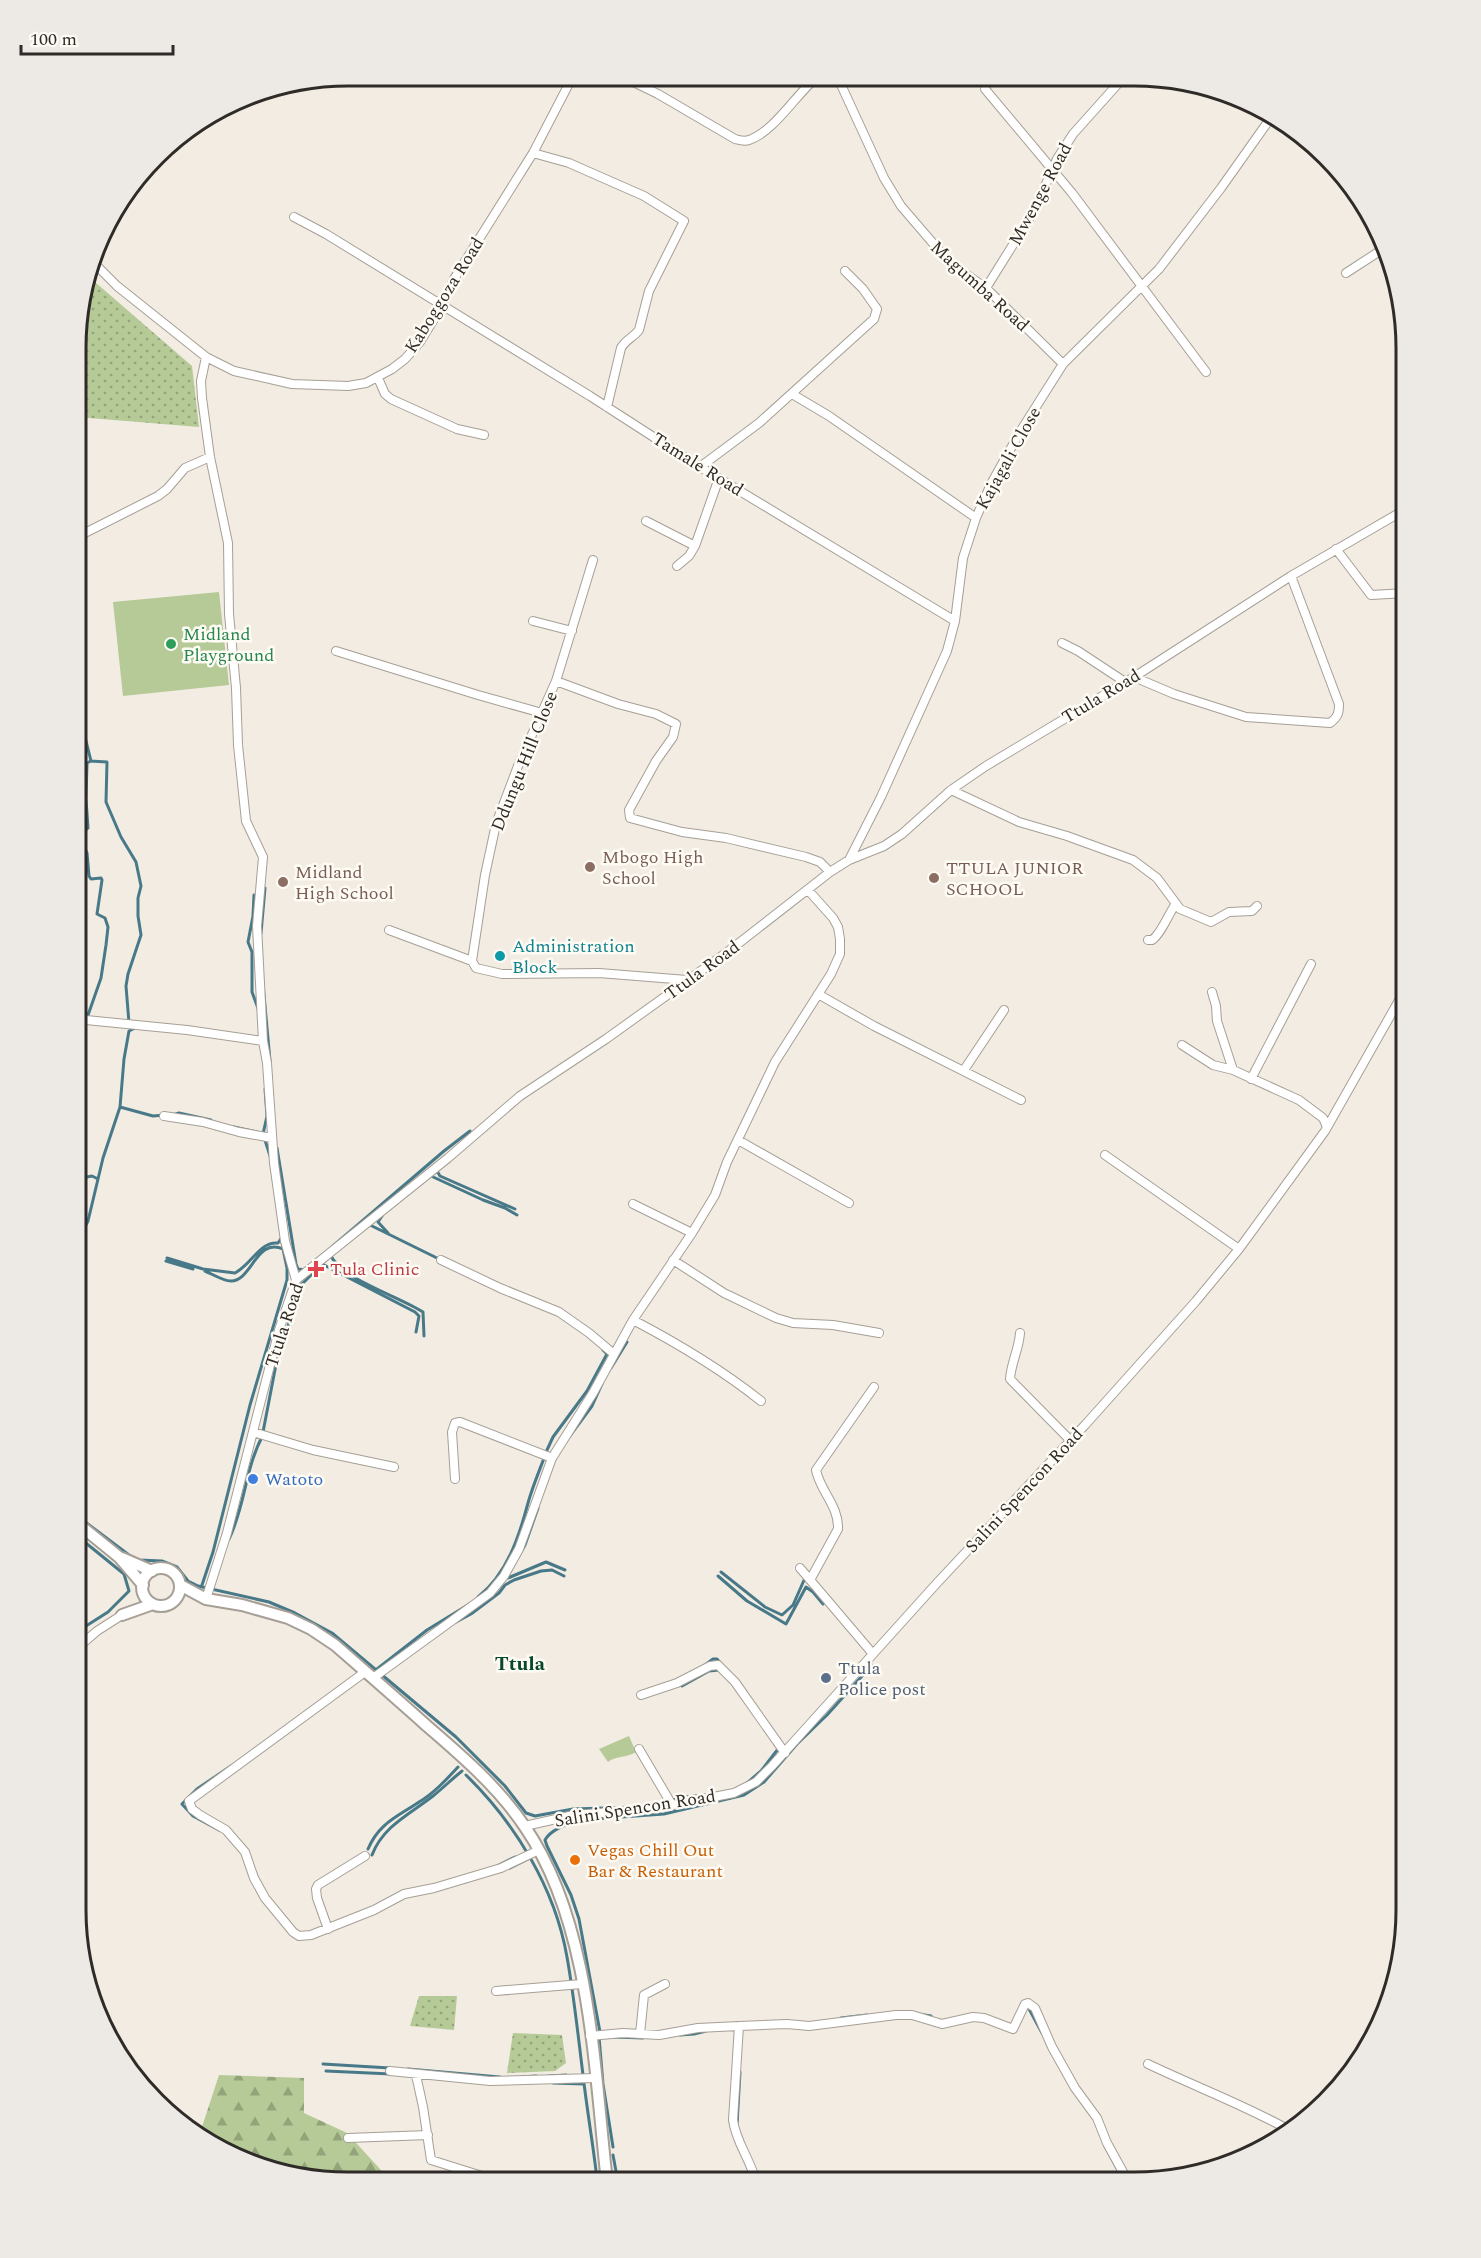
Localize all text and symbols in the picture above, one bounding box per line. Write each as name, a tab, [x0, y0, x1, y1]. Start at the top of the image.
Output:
scale bar	[21, 18, 172, 56]
text: 100 m	[30, 26, 77, 53]
street label: Mwenge Road	[1002, 138, 1079, 251]
street label: Kaboggoza Road	[398, 232, 491, 359]
street label: Magumba Road	[924, 234, 1035, 338]
street label: Kajagali Close	[969, 402, 1048, 515]
street label: Tamale Road	[647, 426, 749, 503]
place label: Midland Playground	[183, 621, 274, 669]
marker: Midland Playground	[164, 637, 178, 651]
street label: Ttula Road	[1057, 662, 1146, 731]
street label: Ddungu Hill Close	[484, 687, 565, 835]
place label: Mbogo High School	[602, 844, 703, 892]
place label: TTULA JUNIOR SCHOOL	[946, 855, 1083, 903]
place label: Midland High School	[295, 859, 394, 907]
marker: Mbogo High School	[583, 860, 597, 874]
marker: TTULA JUNIOR SCHOOL	[927, 871, 941, 885]
marker: Midland High School	[276, 875, 290, 889]
place label: Administration Block	[512, 933, 635, 981]
street label: Ttula Road	[659, 934, 746, 1007]
marker: Administration Block	[493, 949, 507, 963]
place label: Tula Clinic	[330, 1256, 419, 1283]
marker: Tula Clinic	[307, 1260, 325, 1278]
street label: Ttula Road	[258, 1279, 311, 1371]
street label: Salini Spencon Road	[959, 1422, 1090, 1559]
place label: Watoto	[265, 1466, 323, 1493]
marker: Watoto	[246, 1472, 260, 1486]
district label: Ttula	[495, 1649, 546, 1679]
place label: Ttula Police post	[838, 1655, 926, 1703]
marker: Ttula Police post	[819, 1671, 833, 1685]
street label: Salini Spencon Road	[552, 1782, 718, 1835]
place label: Vegas Chill Out Bar & Restaurant	[587, 1837, 723, 1885]
marker: Vegas Chill Out Bar & Restaurant	[568, 1853, 582, 1867]

